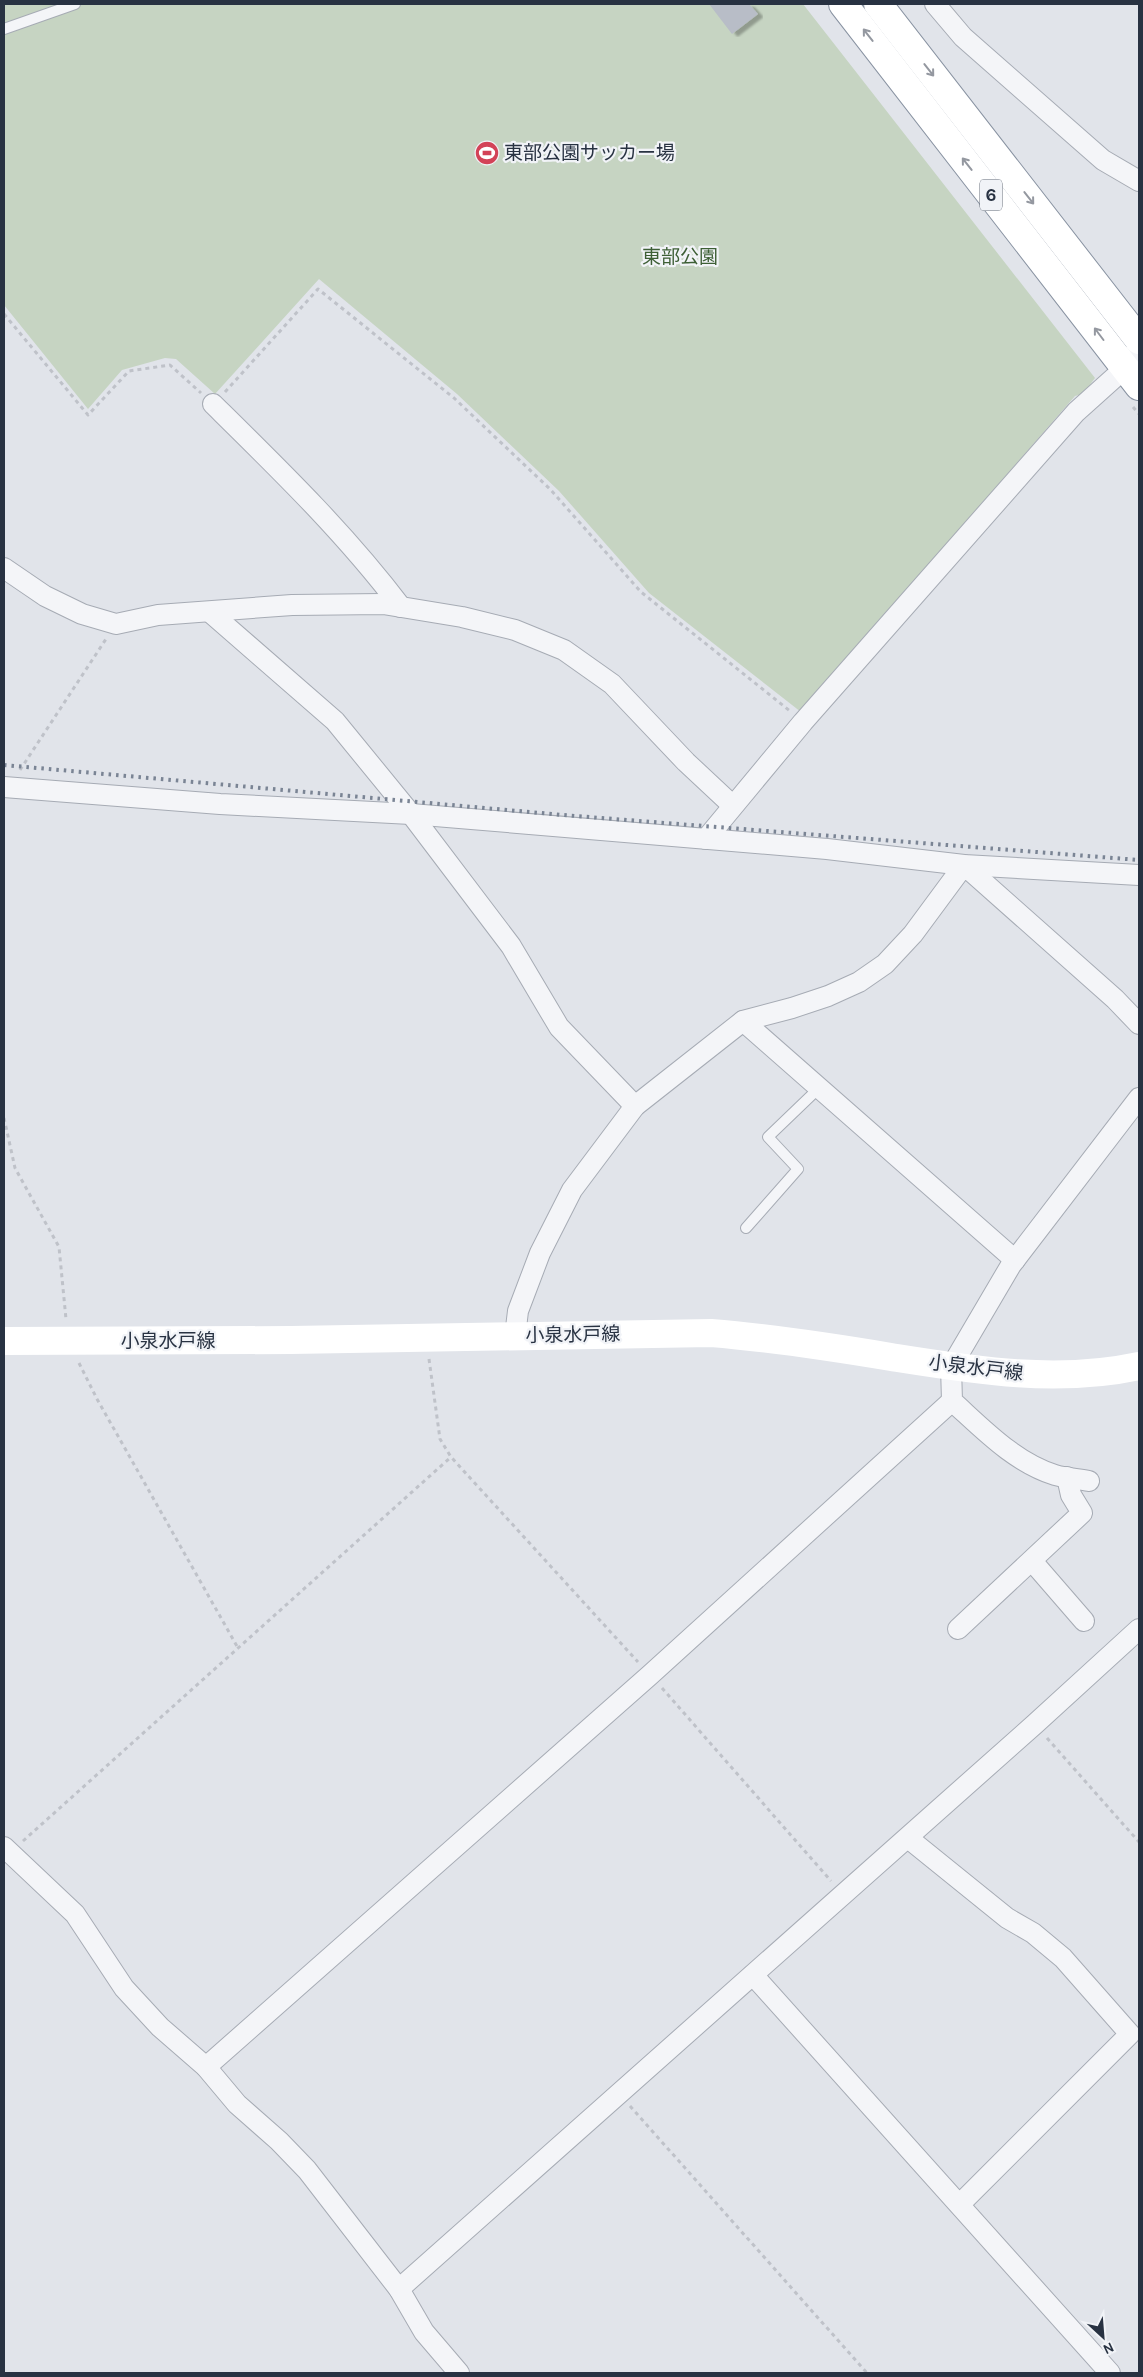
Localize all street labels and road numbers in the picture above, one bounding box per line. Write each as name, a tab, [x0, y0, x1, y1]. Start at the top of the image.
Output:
road number: 6	[980, 180, 1002, 210]
street label: 小泉水戸線	[525, 1323, 621, 1347]
street label: 小泉水戸線	[120, 1330, 216, 1352]
street label: 小泉水戸線	[928, 1351, 1024, 1385]

